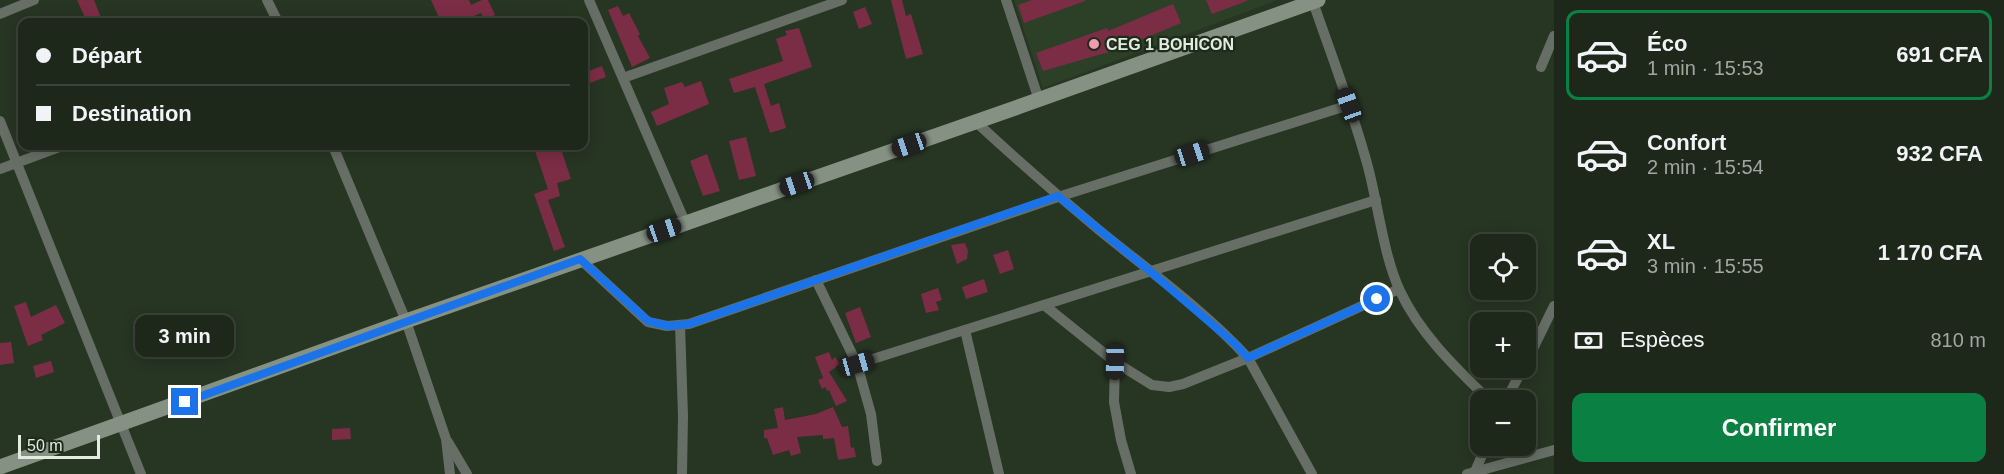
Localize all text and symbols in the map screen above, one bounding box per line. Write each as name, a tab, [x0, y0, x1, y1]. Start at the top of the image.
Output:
icon: car	[1575, 28, 1629, 82]
text: Éco	[1647, 31, 1687, 56]
place label: CEG 1 BOHICON	[1106, 36, 1234, 53]
marker: CEG 1 BOHICON	[1087, 37, 1101, 51]
text: 691 CFA	[1896, 42, 1983, 67]
text: Départ	[72, 43, 142, 68]
text: 1 min · 15:53	[1647, 57, 1764, 79]
car	[1334, 85, 1364, 125]
text: Destination	[72, 101, 192, 126]
icon: car	[1575, 127, 1629, 181]
text: Confort	[1647, 130, 1726, 155]
car	[889, 131, 929, 159]
car	[1172, 140, 1212, 168]
text: 932 CFA	[1896, 141, 1983, 166]
text: 2 min · 15:54	[1647, 156, 1764, 178]
car	[777, 170, 817, 198]
car	[644, 216, 684, 244]
icon: car	[1575, 226, 1629, 280]
text: XL	[1647, 229, 1675, 254]
map controls	[1470, 234, 1536, 456]
button: locate	[1470, 234, 1536, 300]
text: 1 170 CFA	[1878, 240, 1983, 265]
text: 3 min · 15:55	[1647, 255, 1764, 277]
route start	[1363, 285, 1390, 312]
button: +	[1470, 312, 1536, 378]
callout: 3 min	[136, 315, 234, 357]
icon: cash	[1572, 324, 1605, 357]
text: 3 min	[158, 325, 211, 347]
text: Espèces	[1620, 327, 1704, 352]
text: 810 m	[1930, 329, 1986, 351]
car	[1106, 344, 1124, 380]
car	[837, 350, 877, 378]
route end	[171, 388, 198, 415]
button: −	[1470, 390, 1536, 456]
button: Confirmer	[1572, 393, 1986, 462]
scale bar	[18, 432, 100, 460]
text: 50 m	[27, 437, 63, 454]

